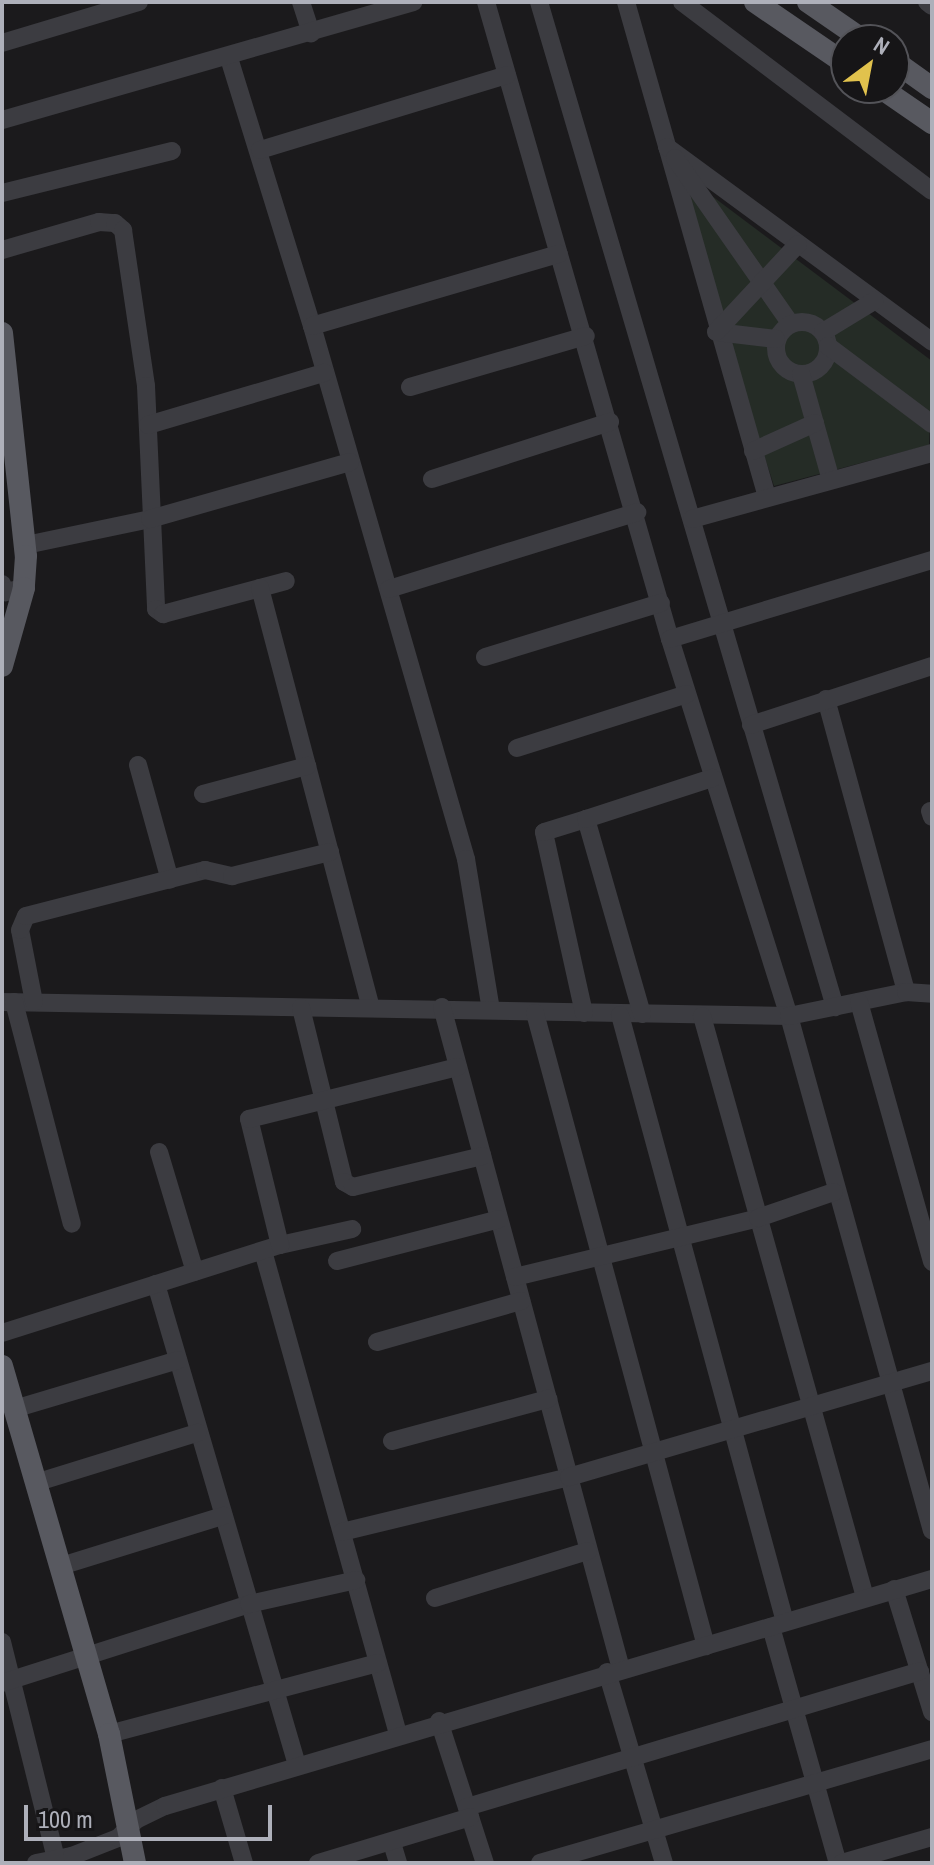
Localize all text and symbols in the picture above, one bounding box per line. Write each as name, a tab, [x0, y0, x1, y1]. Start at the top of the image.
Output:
north arrow	[830, 24, 910, 104]
text: N	[868, 29, 895, 62]
scale bar	[28, 1789, 276, 1839]
text: 100 m	[38, 1803, 93, 1835]

